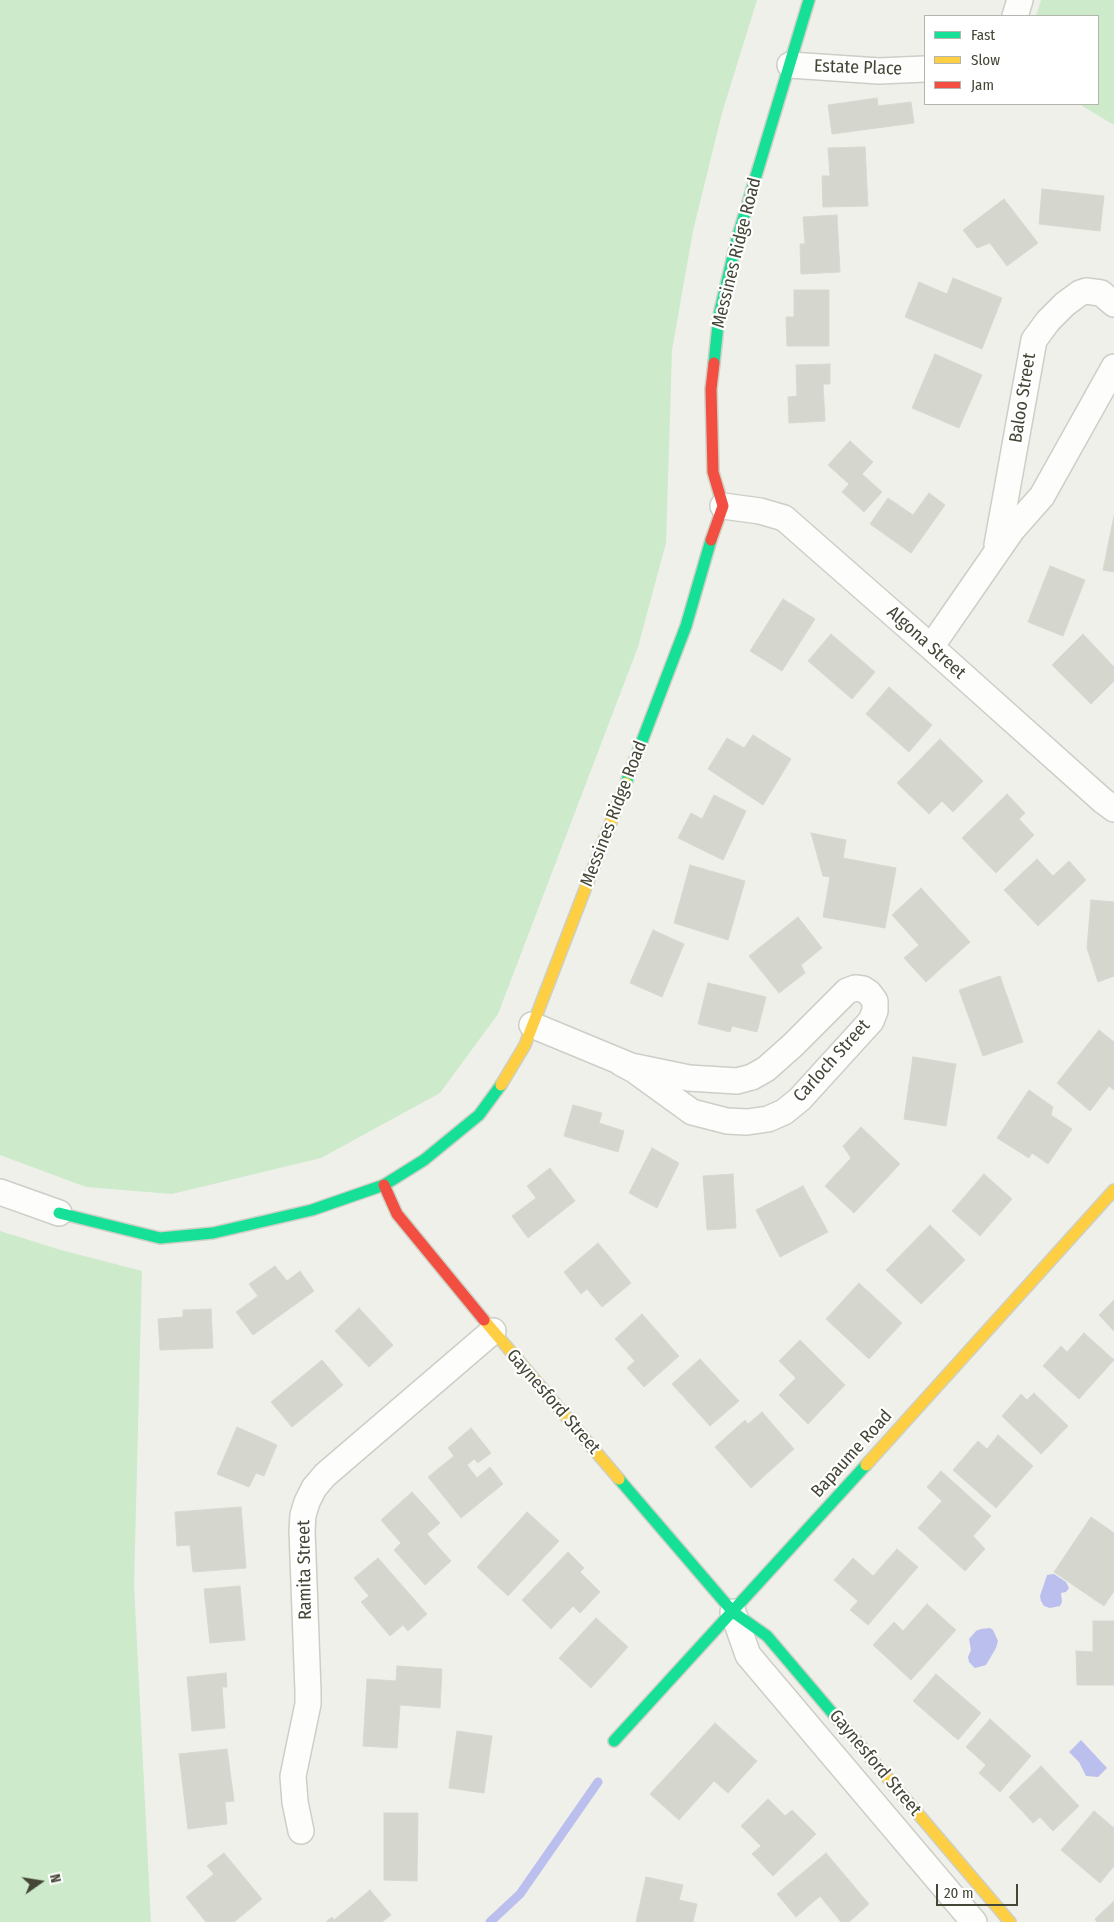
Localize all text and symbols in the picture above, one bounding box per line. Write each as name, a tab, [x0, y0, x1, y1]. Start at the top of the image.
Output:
legend	[924, 15, 1099, 105]
text: Fast	[971, 26, 995, 44]
text: Slow	[971, 51, 1000, 69]
street label: Estate Place	[813, 56, 903, 80]
text: Jam	[971, 76, 994, 94]
street label: Messines Ridge Road	[708, 176, 766, 330]
street label: Baloo Street	[1005, 352, 1041, 444]
street label: Algona Street	[882, 602, 970, 684]
street label: Messines Ridge Road	[576, 738, 652, 890]
street label: Carloch Street	[789, 1015, 875, 1107]
street label: Gaynesford Street	[502, 1345, 604, 1459]
street label: Bapaume Road	[807, 1406, 897, 1502]
street label: Ramita Street	[293, 1520, 317, 1620]
street label: Gaynesford Street	[824, 1706, 926, 1820]
north arrow	[15, 1857, 65, 1907]
text: N	[46, 1873, 64, 1885]
scale bar	[939, 1874, 1022, 1906]
text: 20 m	[944, 1884, 974, 1902]

